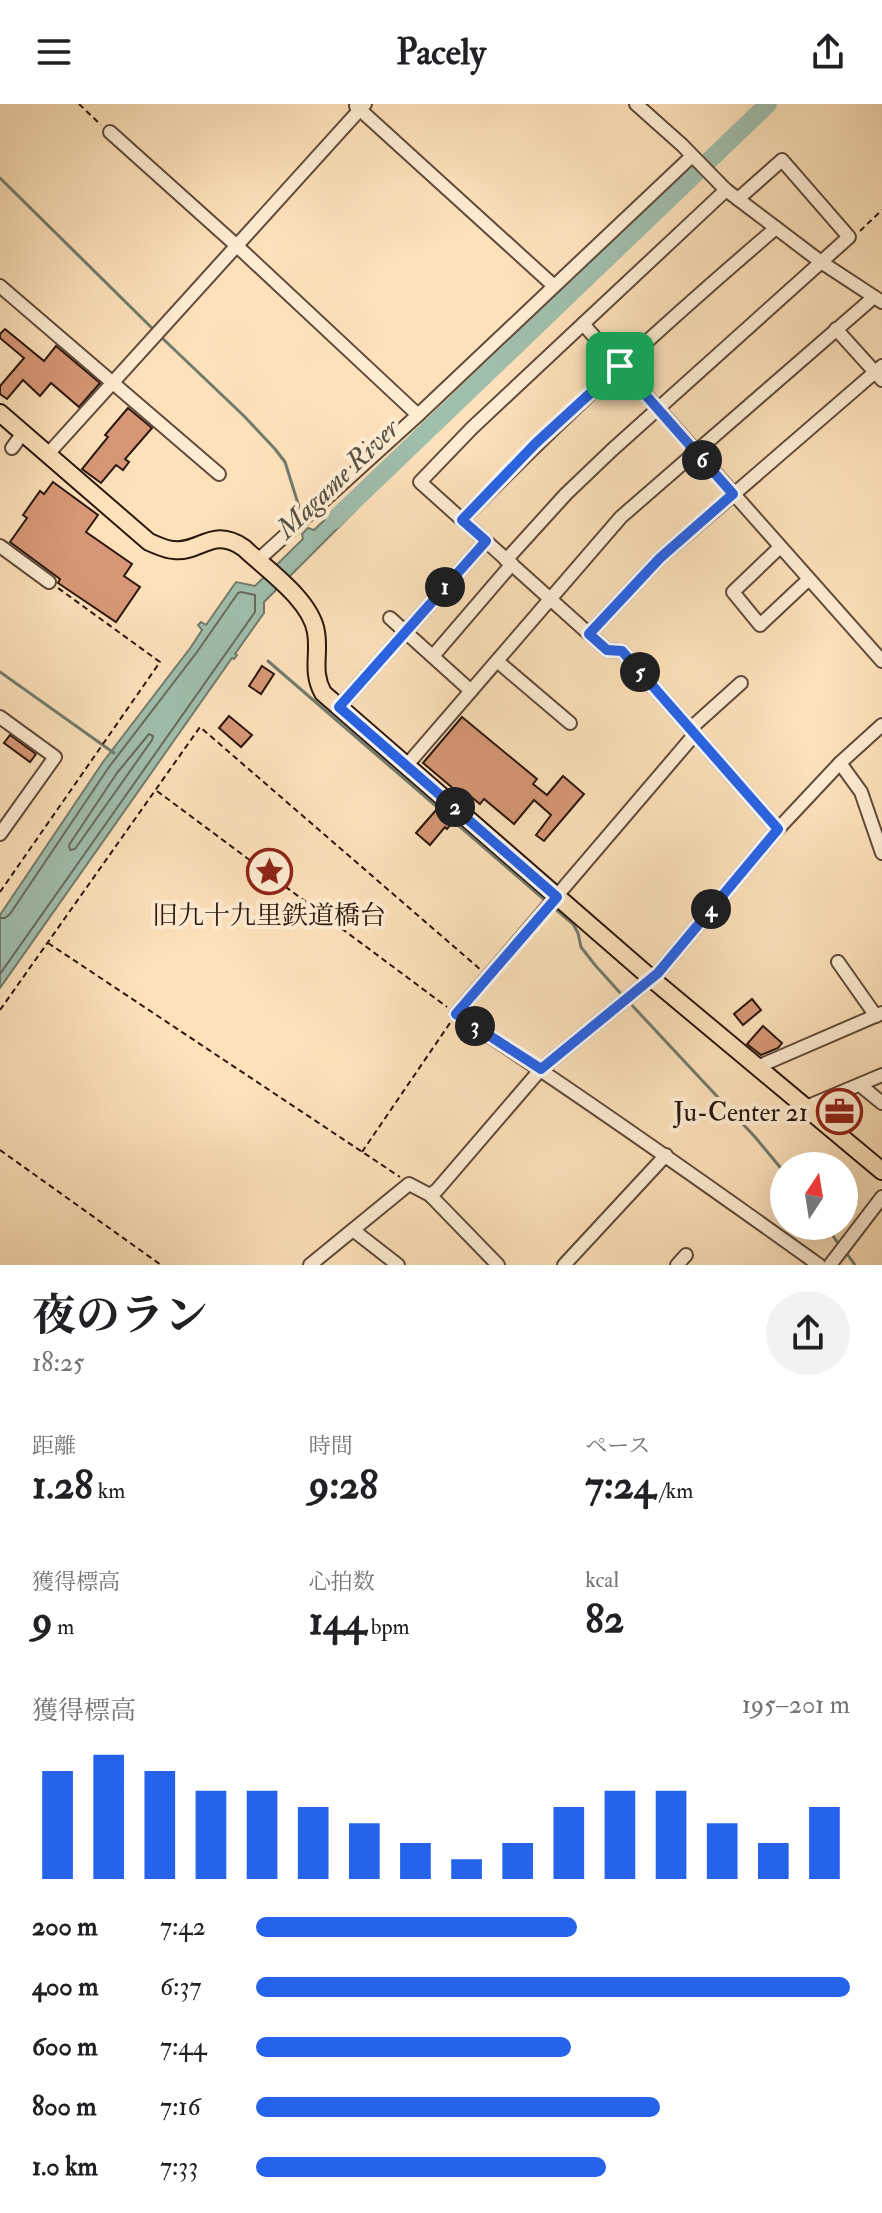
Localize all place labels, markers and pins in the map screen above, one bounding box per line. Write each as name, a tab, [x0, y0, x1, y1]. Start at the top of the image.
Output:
pin	[586, 332, 654, 400]
pin: 6	[682, 440, 722, 480]
pin: 1	[425, 567, 465, 607]
pin: 5	[620, 652, 660, 692]
pin: 2	[435, 787, 475, 827]
place icon: 旧九十九里鉄道橋台	[245, 848, 293, 896]
pin: 4	[691, 889, 731, 929]
place label: 旧九十九里鉄道橋台	[152, 900, 386, 932]
pin: 3	[455, 1006, 495, 1046]
office icon: Ju-Center 21	[815, 1088, 863, 1136]
place label: Ju-Center 21	[672, 1097, 808, 1129]

